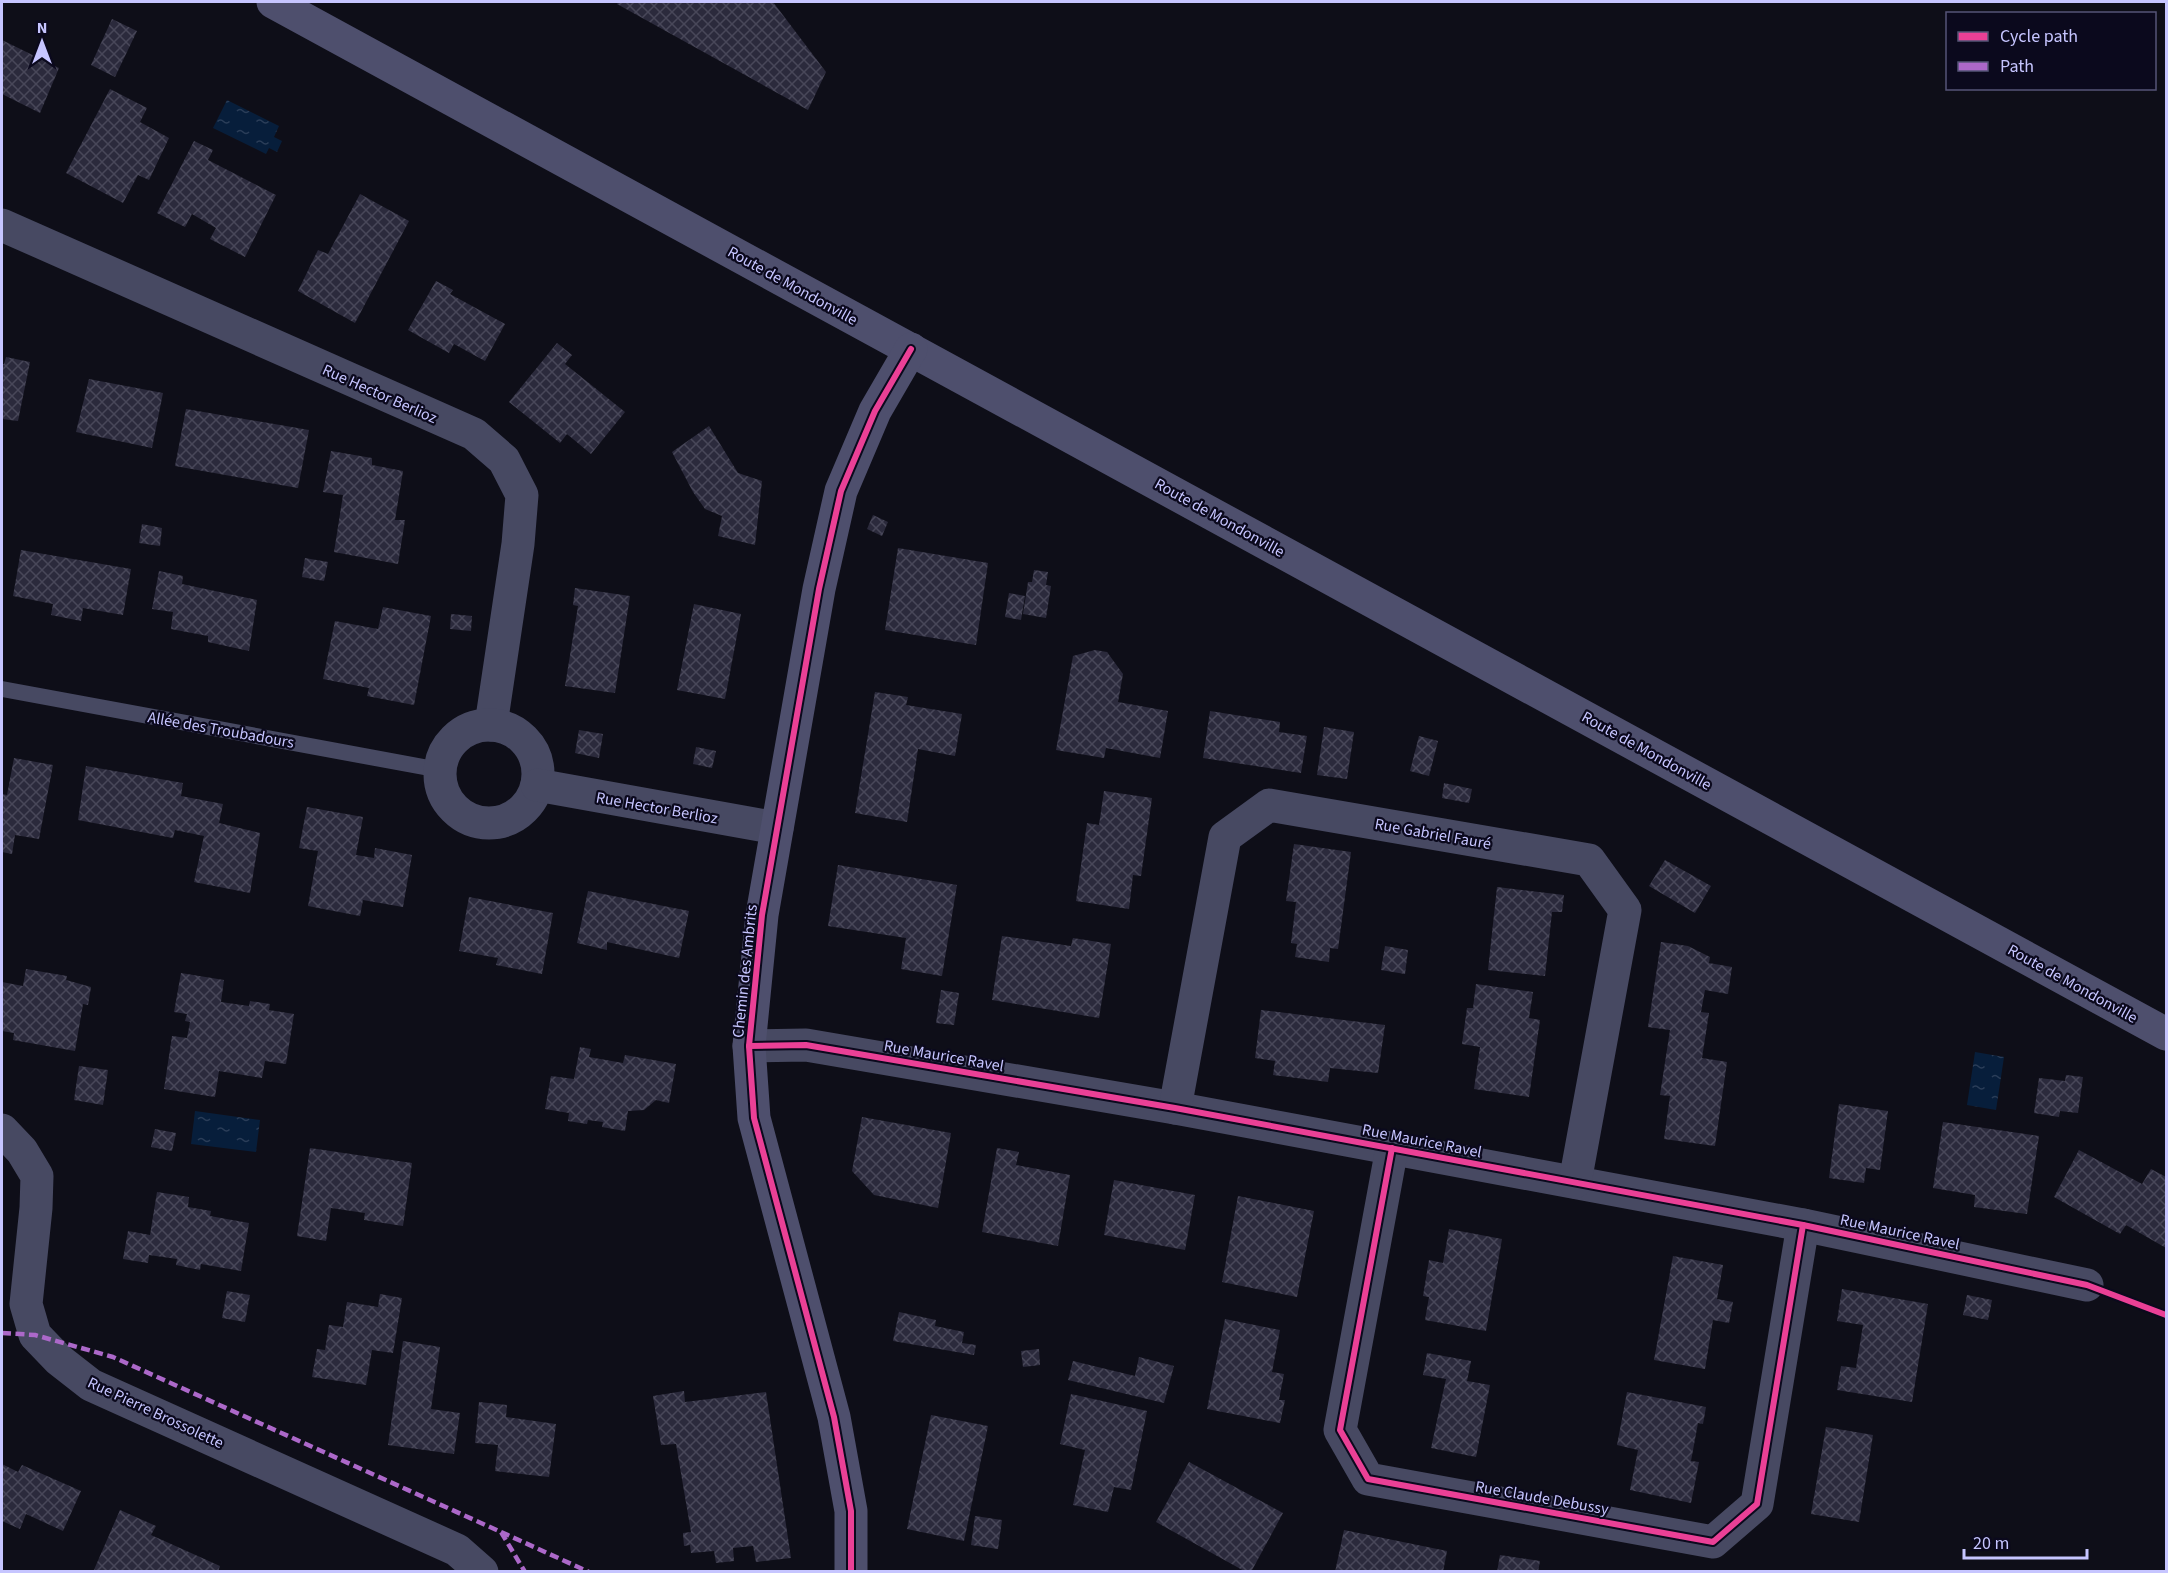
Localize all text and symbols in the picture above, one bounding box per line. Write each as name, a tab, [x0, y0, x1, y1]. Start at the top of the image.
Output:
north arrow	[12, 12, 72, 72]
legend	[1946, 12, 2156, 90]
text: N	[37, 17, 47, 39]
text: Cycle path	[2000, 24, 2078, 49]
text: Path	[2000, 54, 2034, 79]
street label: Route de Mondonville	[724, 241, 862, 331]
street label: Rue Hector Berlioz	[319, 359, 441, 429]
street label: Route de Mondonville	[1151, 473, 1289, 563]
street label: Allée des Troubadours	[146, 706, 296, 754]
street label: Route de Mondonville	[1578, 706, 1716, 796]
street label: Rue Hector Berlioz	[594, 786, 720, 830]
street label: Rue Gabriel Fauré	[1373, 813, 1493, 855]
street label: Chemin des Ambrits	[727, 903, 763, 1039]
street label: Route de Mondonville	[2004, 939, 2142, 1029]
street label: Rue Maurice Ravel	[882, 1035, 1006, 1077]
street label: Rue Maurice Ravel	[1360, 1119, 1484, 1163]
street label: Rue Maurice Ravel	[1838, 1209, 1961, 1255]
street label: Rue Pierre Brossolette	[84, 1372, 227, 1454]
street label: Rue Claude Debussy	[1473, 1475, 1611, 1521]
scale bar	[1964, 1522, 2087, 1560]
text: 20 m	[1973, 1531, 2009, 1556]

